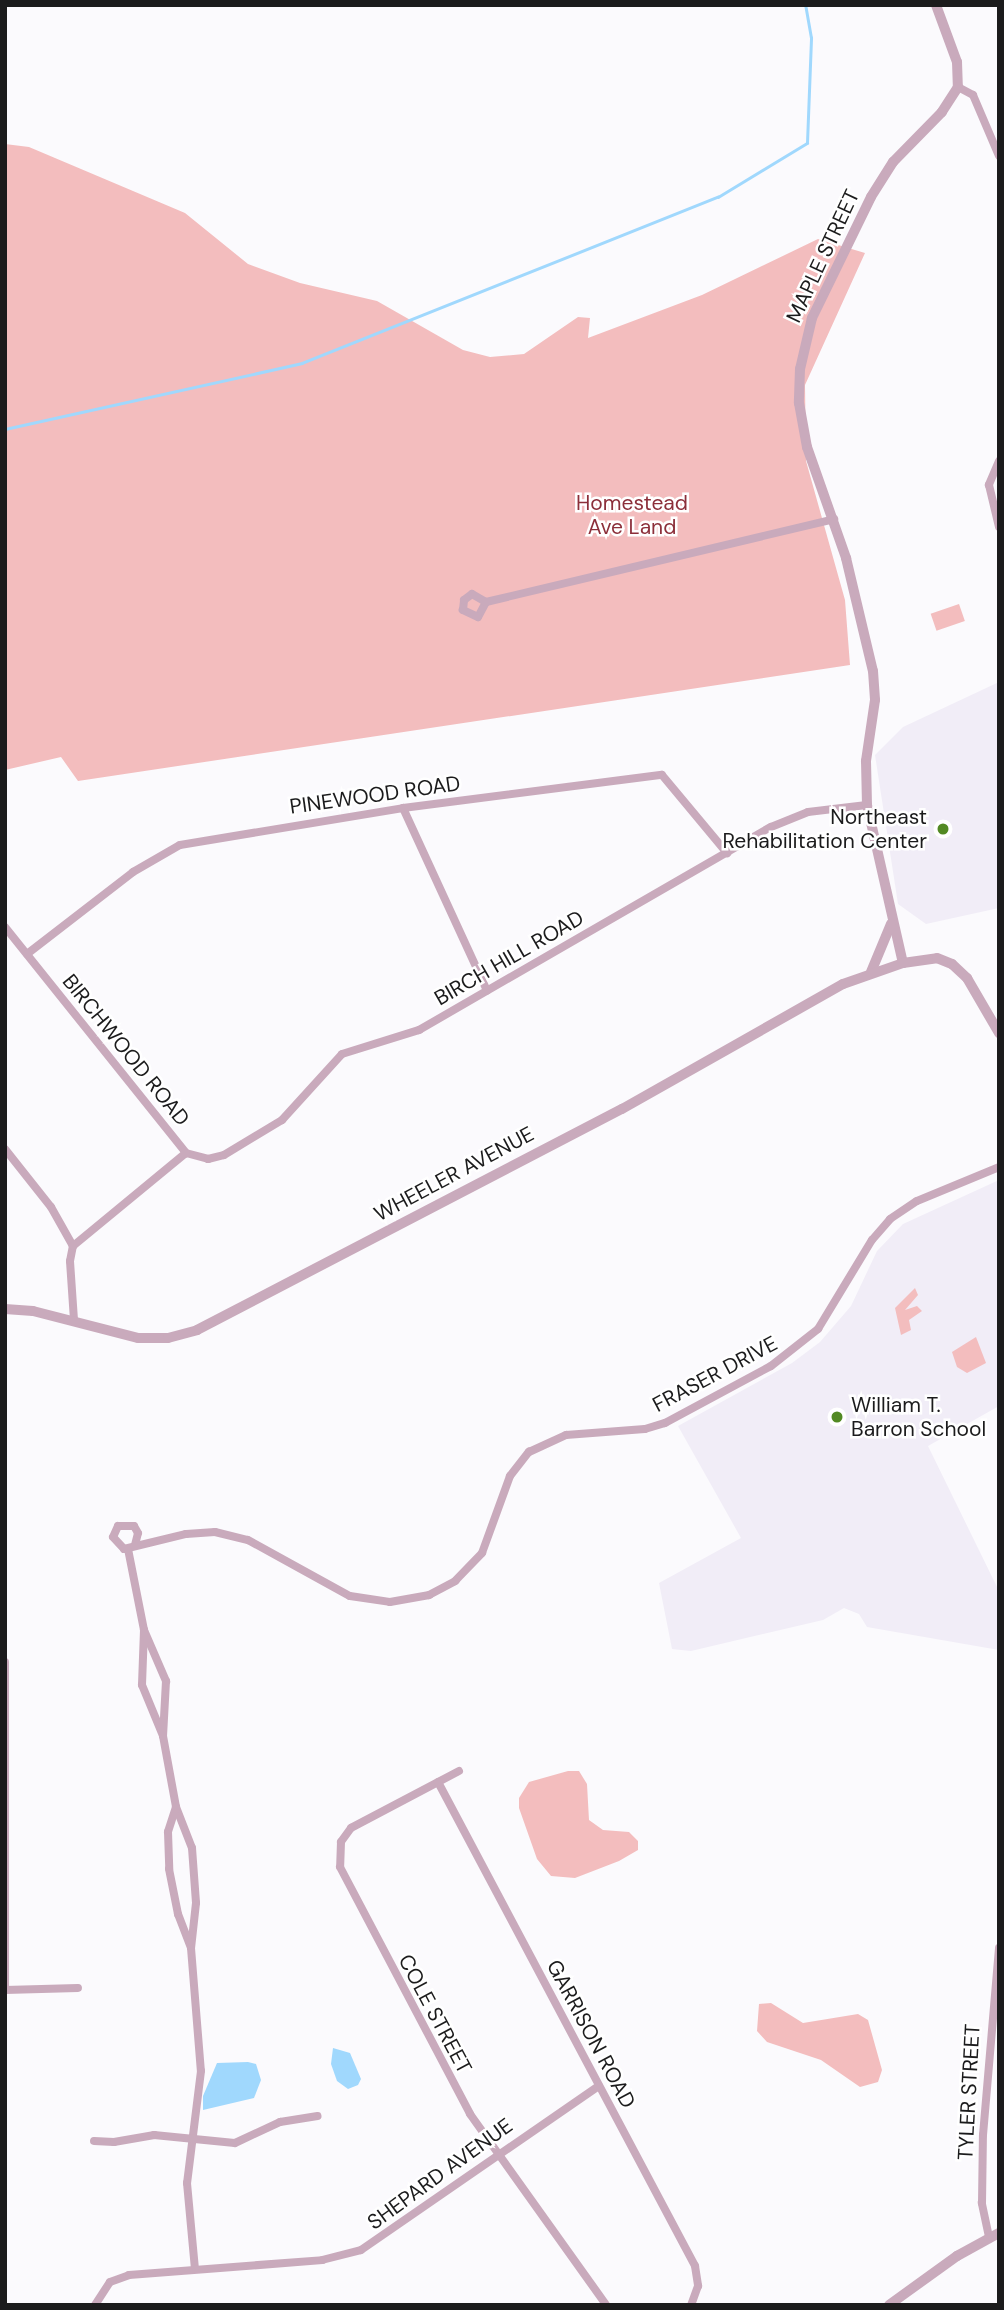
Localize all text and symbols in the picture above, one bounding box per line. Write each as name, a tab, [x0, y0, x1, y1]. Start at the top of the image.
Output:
street label: MAPLE STREET	[781, 185, 865, 327]
park label: Homestead Ave Land	[576, 490, 688, 540]
street label: PINEWOOD ROAD	[288, 771, 462, 819]
place label: Northeast Rehabilitation Center	[722, 804, 927, 854]
marker: Northeast Rehabilitation Center	[933, 819, 953, 839]
street label: BIRCH HILL ROAD	[430, 905, 588, 1011]
street label: BIRCHWOOD ROAD	[57, 969, 195, 1131]
street label: WHEELER AVENUE	[370, 1121, 538, 1227]
street label: FRASER DRIVE	[648, 1331, 782, 1417]
place label: William T. Barron School	[851, 1392, 986, 1442]
marker: William T. Barron School	[829, 1409, 845, 1425]
street label: COLE STREET	[393, 1950, 477, 2078]
street label: GARRISON ROAD	[541, 1956, 641, 2112]
street label: TYLER STREET	[953, 2023, 985, 2161]
street label: SHEPARD AVENUE	[363, 2113, 517, 2235]

